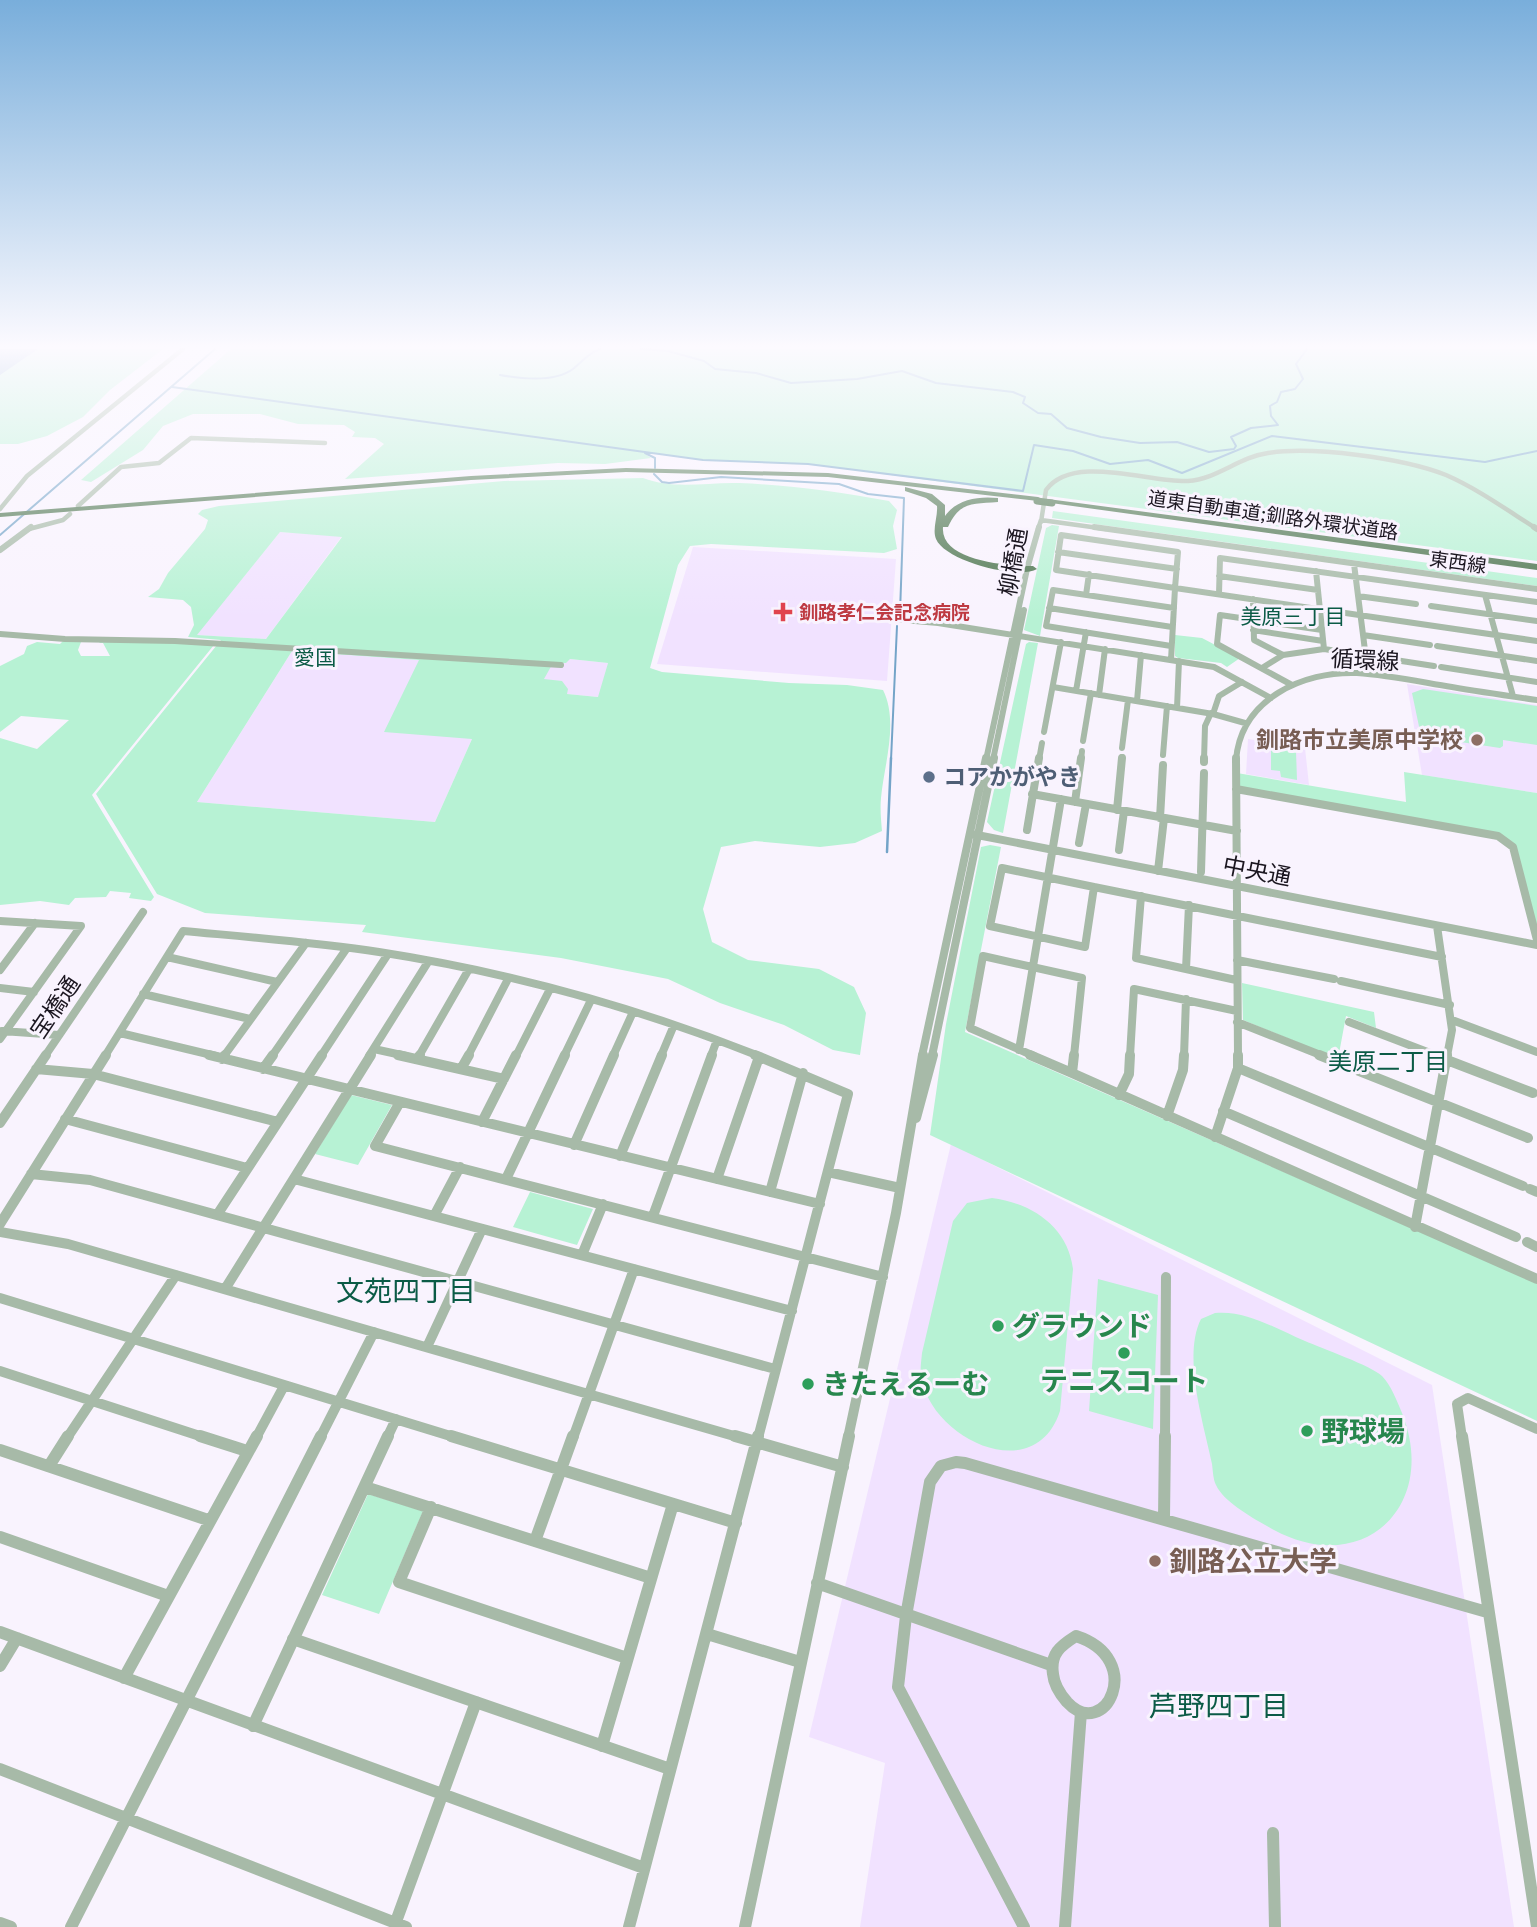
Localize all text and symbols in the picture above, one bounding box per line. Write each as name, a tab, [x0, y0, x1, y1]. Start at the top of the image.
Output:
street label: 道東自動車道;釧路外環状道路	[1146, 487, 1400, 544]
street label: 柳橋通	[994, 526, 1033, 598]
street label: 東西線	[1428, 547, 1488, 578]
place label: 釧路孝仁会記念病院	[799, 601, 970, 624]
marker: 釧路孝仁会記念病院	[773, 602, 793, 622]
district label: 美原三丁目	[1241, 604, 1346, 629]
district label: 愛国	[294, 645, 336, 670]
street label: 循環線	[1330, 645, 1400, 676]
place label: 釧路市立美原中学校	[1256, 727, 1463, 754]
marker: 釧路市立美原中学校	[1469, 732, 1485, 748]
place label: コアかがやき	[943, 764, 1081, 791]
marker: コアかがやき	[921, 769, 937, 785]
street label: 中央通	[1220, 852, 1293, 891]
street label: 宝橋通	[25, 971, 86, 1043]
district label: 美原二丁目	[1328, 1048, 1448, 1076]
district label: 文苑四丁目	[336, 1275, 476, 1308]
place label: グラウンド	[1012, 1310, 1152, 1343]
marker: グラウンド	[990, 1318, 1006, 1334]
marker: テニスコート	[1116, 1345, 1132, 1361]
place label: テニスコート	[1040, 1365, 1208, 1398]
place label: きたえるーむ	[822, 1368, 989, 1401]
marker: きたえるーむ	[800, 1376, 816, 1392]
place label: 野球場	[1321, 1415, 1405, 1448]
marker: 野球場	[1299, 1423, 1315, 1439]
place label: 釧路公立大学	[1169, 1545, 1337, 1578]
marker: 釧路公立大学	[1147, 1553, 1163, 1569]
district label: 芦野四丁目	[1149, 1690, 1289, 1723]

